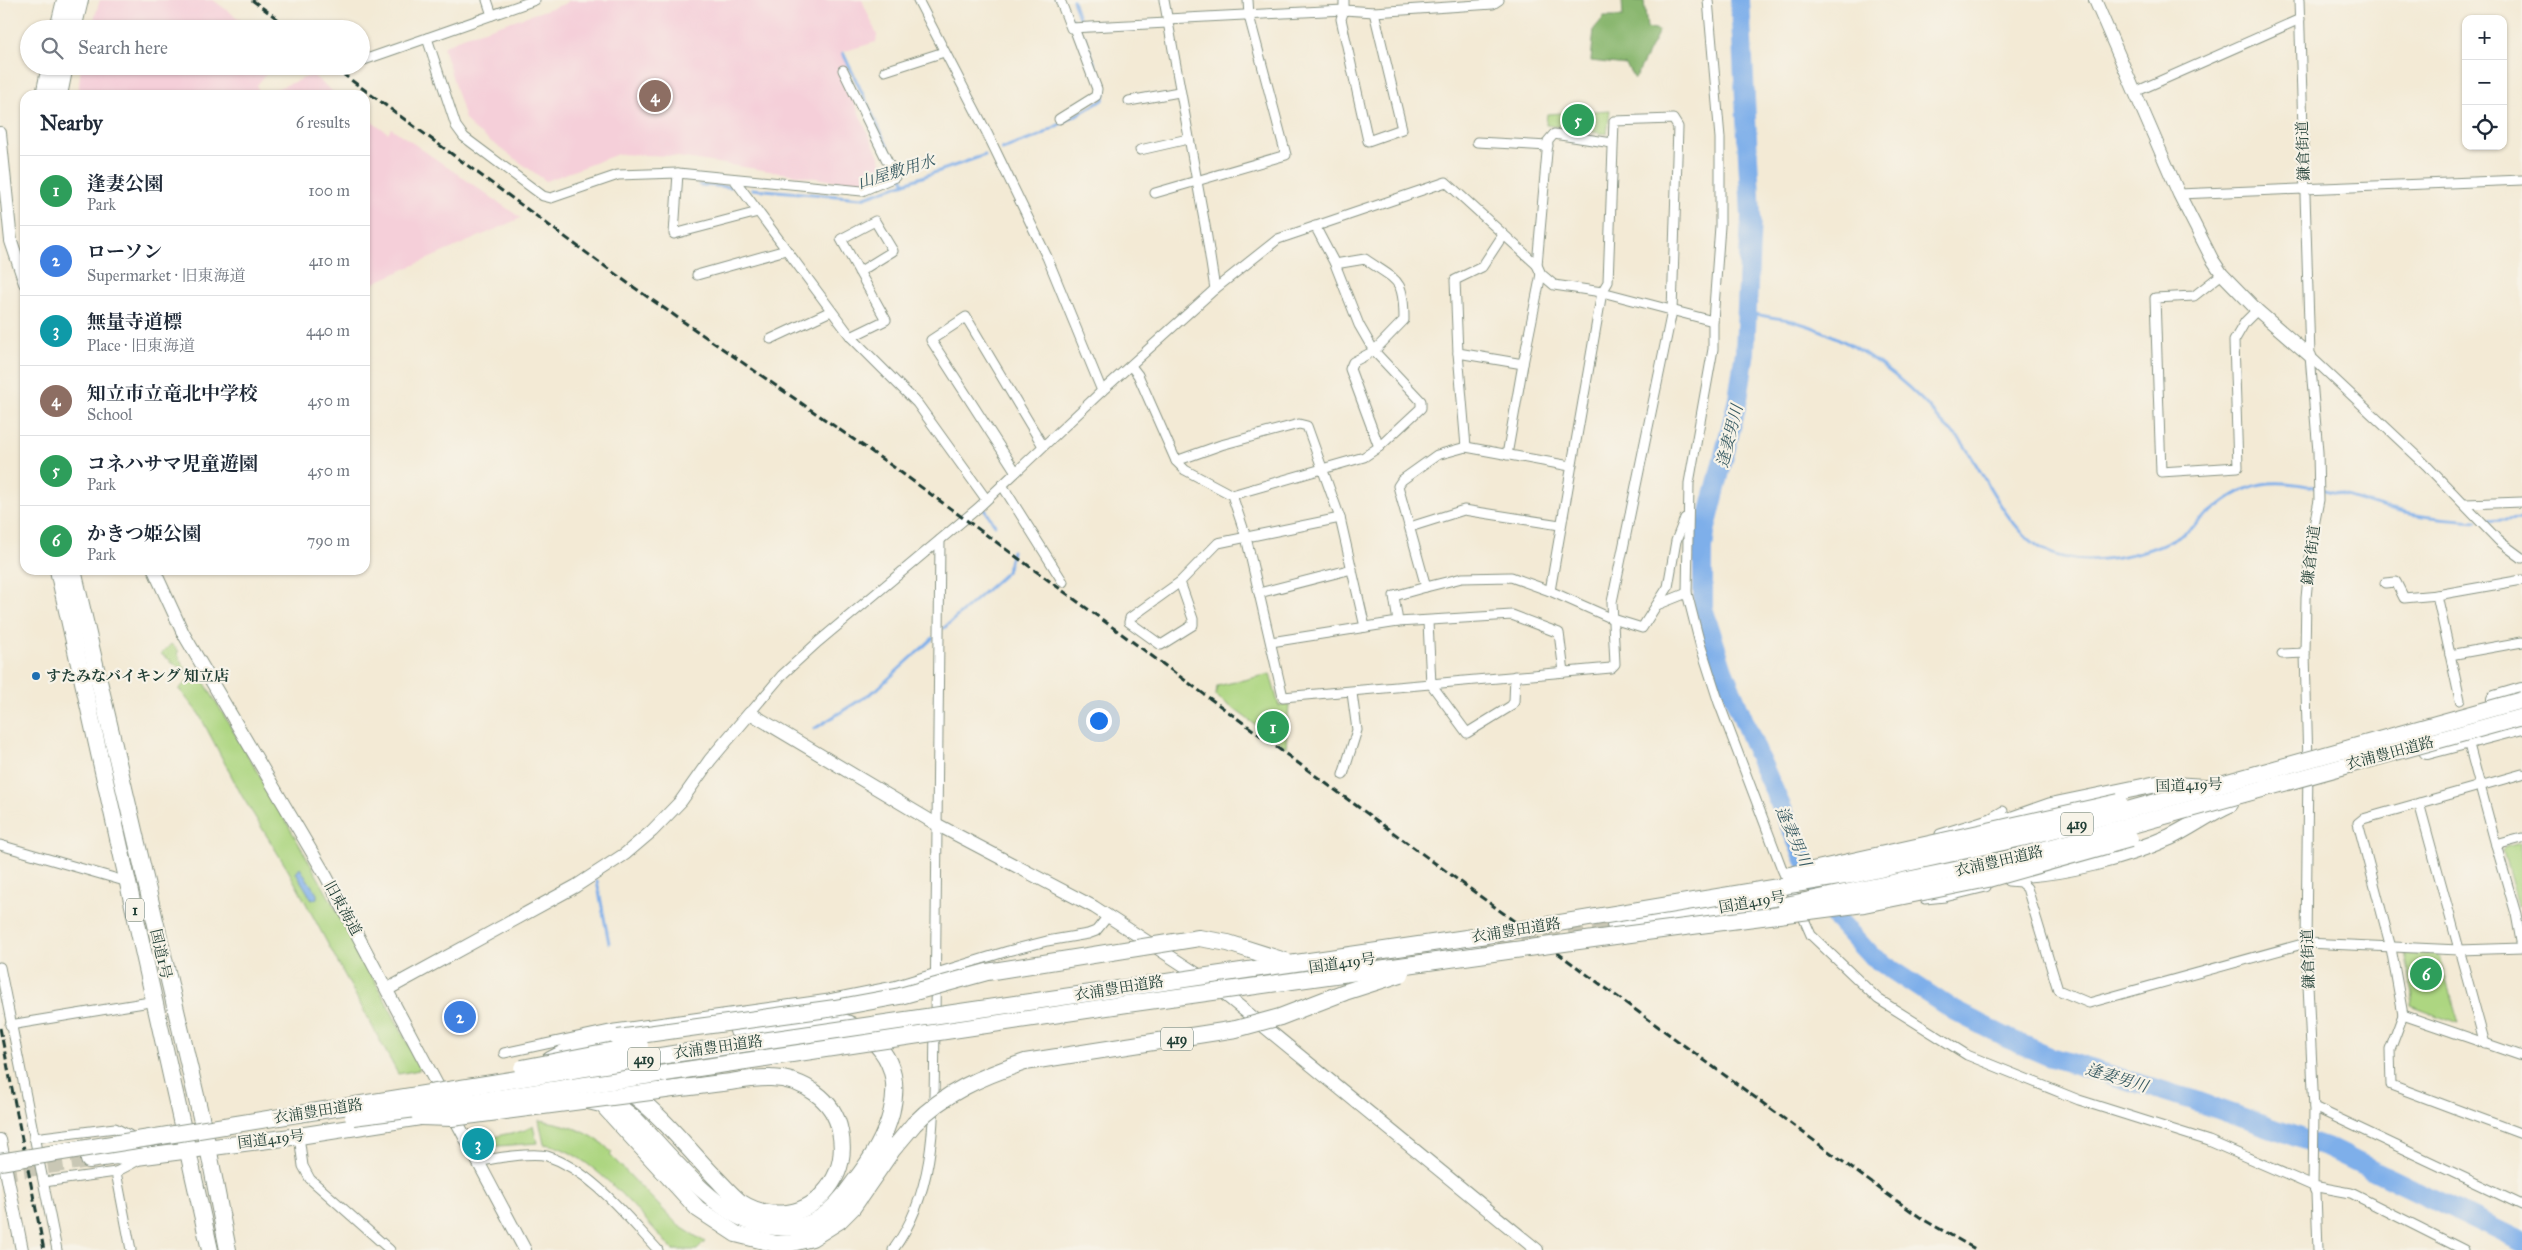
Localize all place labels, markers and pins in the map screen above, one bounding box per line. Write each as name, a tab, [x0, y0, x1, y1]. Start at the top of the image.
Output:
pin: 4	[639, 77, 671, 115]
pin: 5	[1562, 101, 1594, 139]
place label: すたみなバイキング 知立店	[46, 667, 229, 685]
marker: すたみなバイキング 知立店	[30, 670, 42, 682]
pin: 1	[1257, 708, 1289, 746]
pin: 6	[2410, 955, 2442, 993]
pin: 2	[444, 998, 476, 1036]
pin: 3	[462, 1125, 494, 1163]

